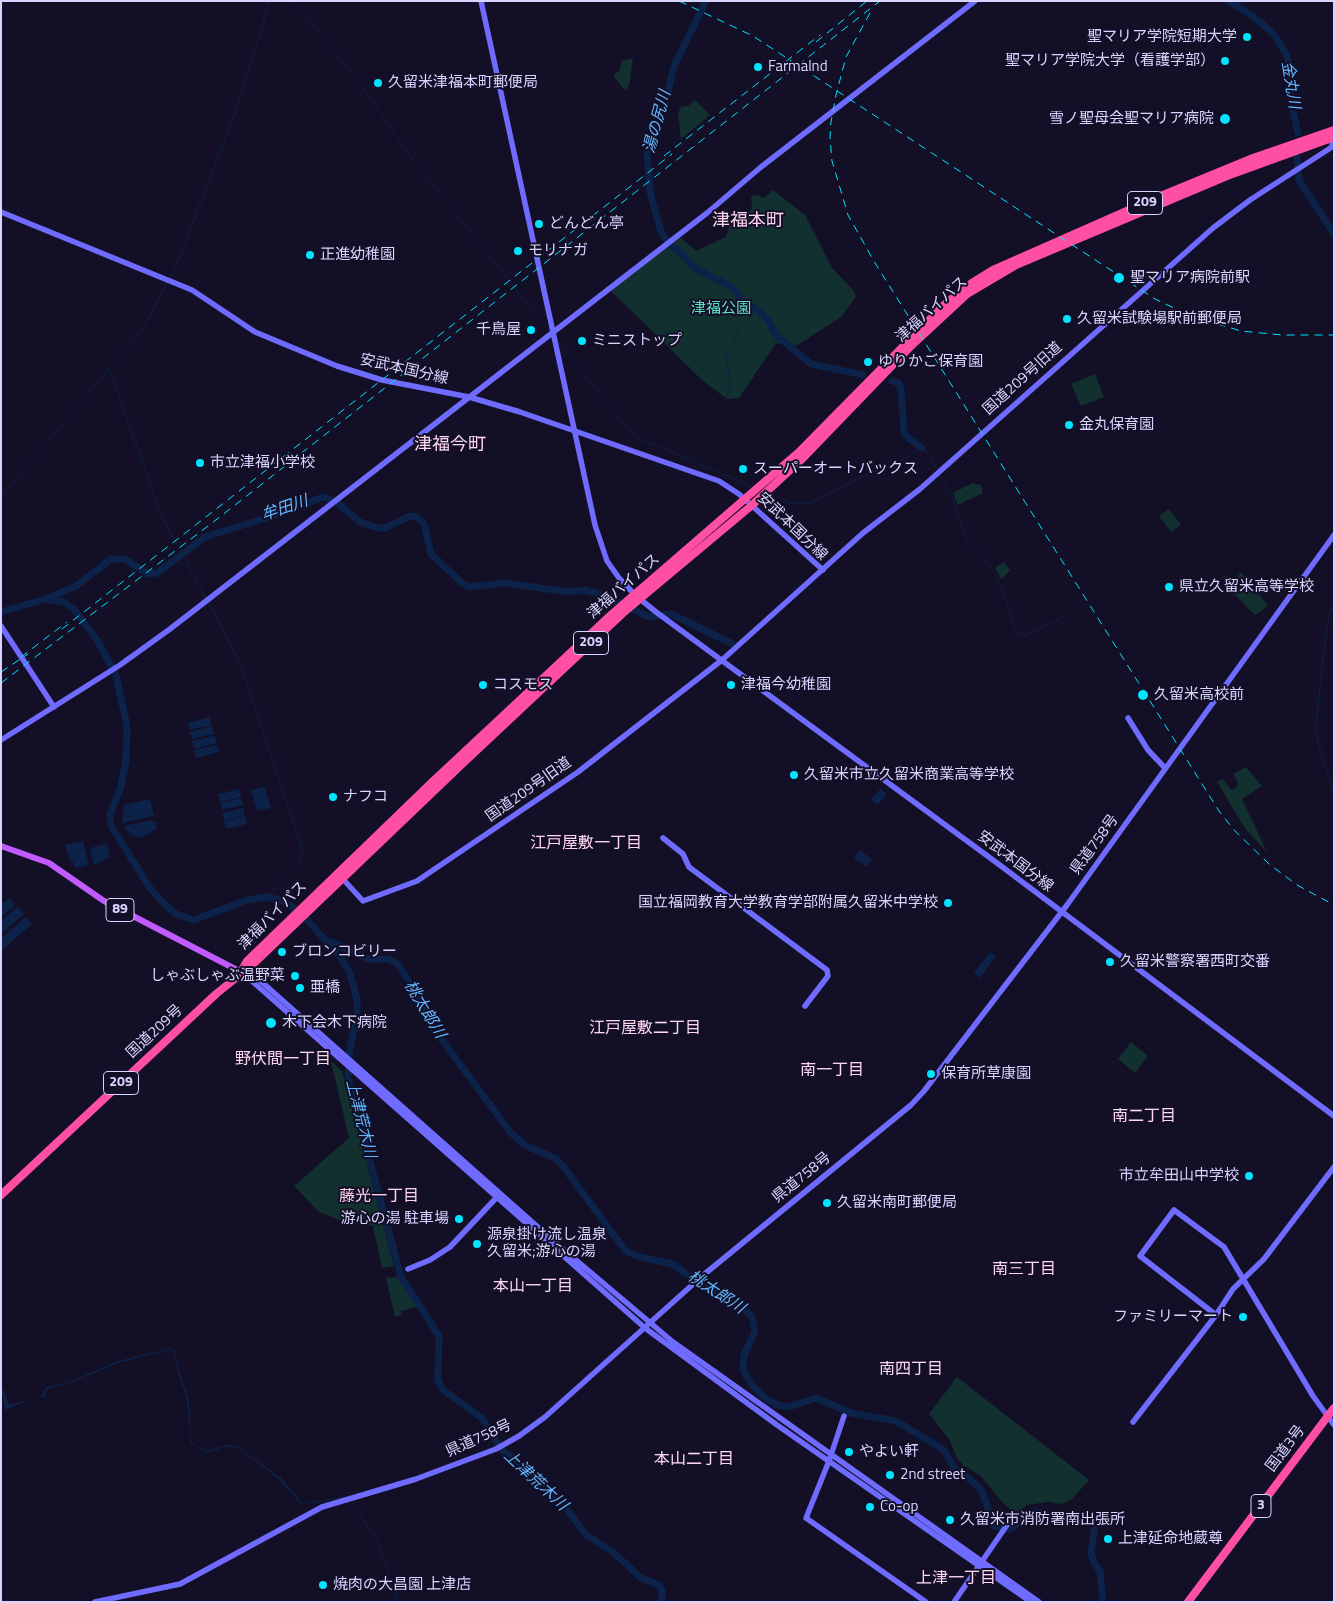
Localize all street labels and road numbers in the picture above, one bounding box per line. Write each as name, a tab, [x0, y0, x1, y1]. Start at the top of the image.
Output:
road number: 209	[1128, 192, 1162, 214]
street label: 津福バイパス	[893, 273, 971, 347]
street label: 国道209号旧道	[980, 339, 1066, 419]
street label: 安武本国分線	[358, 351, 450, 389]
street label: 安武本国分線	[753, 489, 831, 565]
street label: 津福バイパス	[584, 551, 664, 623]
road number: 209	[574, 632, 608, 654]
street label: 国道209号旧道	[483, 754, 575, 826]
street label: 県道758号	[1067, 811, 1123, 879]
street label: 安武本国分線	[974, 828, 1056, 896]
street label: 津福バイパス	[235, 878, 311, 954]
road number: 89	[106, 898, 134, 922]
street label: 国道209号	[123, 1001, 187, 1063]
road number: 209	[104, 1072, 138, 1094]
street label: 県道758号	[769, 1149, 835, 1207]
street label: 県道758号	[443, 1417, 515, 1461]
street label: 国道3号	[1263, 1422, 1309, 1476]
road number: 3	[1251, 1494, 1271, 1518]

